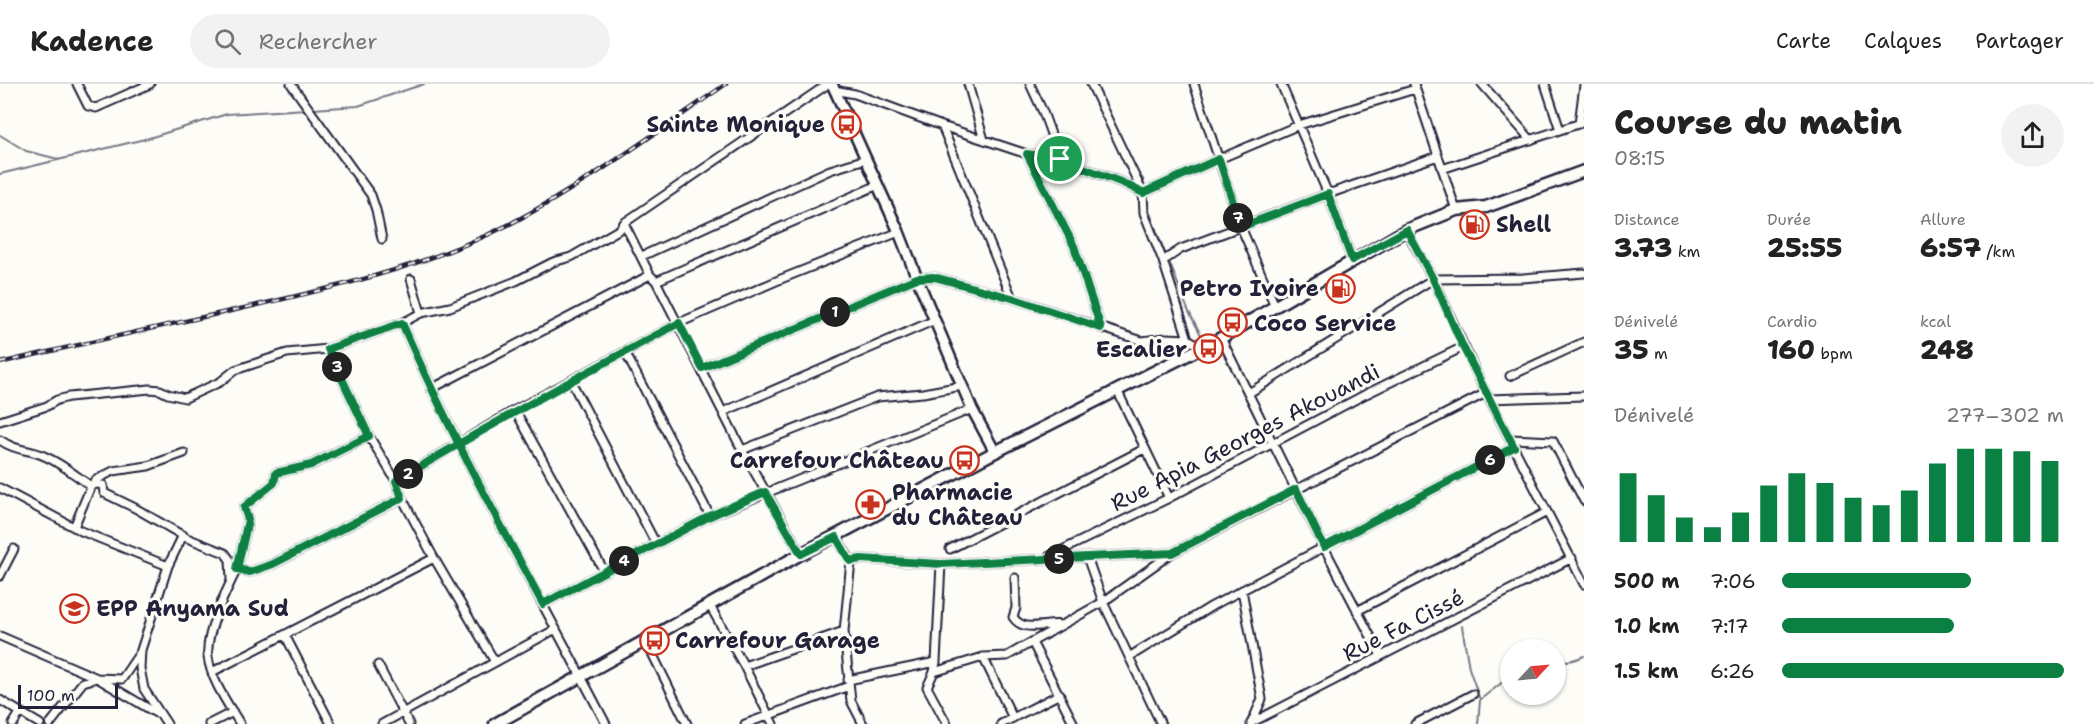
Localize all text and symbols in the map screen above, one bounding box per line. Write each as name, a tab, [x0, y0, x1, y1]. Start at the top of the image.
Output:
search box	[190, 14, 610, 68]
text: Kadence	[30, 22, 154, 60]
icon: search	[211, 25, 244, 58]
text: Rechercher	[259, 27, 378, 56]
text: Carte	[1776, 27, 1831, 55]
text: Calques	[1864, 27, 1942, 55]
text: Partager	[1975, 27, 2064, 55]
text: Course du matin	[1614, 100, 1902, 145]
button: share	[2001, 104, 2064, 167]
bus stop icon: Sainte Monique	[830, 108, 862, 140]
place label: Sainte Monique	[647, 110, 825, 139]
pin	[1034, 133, 1085, 184]
icon: arrive	[1043, 142, 1076, 175]
text: 08:15	[1614, 145, 1665, 171]
pin: 7	[1223, 203, 1253, 233]
text: 7	[1232, 207, 1244, 228]
fuel station icon: Shell	[1459, 208, 1491, 240]
text: Distance	[1614, 209, 1680, 230]
text: Durée	[1767, 209, 1811, 230]
text: Allure	[1920, 209, 1966, 230]
place label: Shell	[1496, 210, 1552, 239]
text: 3.73	[1614, 230, 1672, 265]
text: 25:55	[1767, 230, 1842, 265]
text: 6:57	[1920, 230, 1981, 265]
text: km	[1672, 241, 1700, 262]
text: /km	[1981, 241, 2015, 262]
fuel station icon: Petro Ivoire	[1324, 272, 1356, 304]
place label: Petro Ivoire	[1180, 274, 1319, 303]
pin: 1	[820, 297, 850, 327]
text: 1	[831, 301, 839, 322]
bus stop icon: Coco Service	[1217, 307, 1249, 339]
place label: Coco Service	[1254, 309, 1397, 338]
text: Dénivelé	[1614, 311, 1678, 332]
text: Cardio	[1767, 311, 1817, 332]
text: kcal	[1920, 311, 1951, 332]
text: 35	[1614, 332, 1649, 367]
text: 160	[1767, 332, 1815, 367]
text: 248	[1920, 332, 1974, 367]
bus stop icon: Escalier	[1192, 333, 1224, 365]
place label: Escalier	[1096, 335, 1187, 364]
text: m	[1649, 343, 1668, 364]
text: bpm	[1815, 343, 1853, 364]
pin: 3	[322, 352, 352, 382]
text: 3	[331, 356, 343, 377]
street label: Rue Apia Georges Akouandi	[1106, 357, 1385, 518]
text: Dénivelé	[1614, 402, 1694, 428]
text: 277–302 m	[1946, 402, 2064, 428]
bus stop icon: Carrefour Château	[949, 444, 981, 476]
pin: 6	[1475, 445, 1505, 475]
place label: Carrefour Château	[730, 446, 944, 475]
text: 6	[1484, 449, 1496, 470]
pin: 2	[393, 459, 423, 489]
text: 2	[402, 463, 414, 484]
place label: Pharmacie du Château	[892, 478, 1023, 532]
pharmacy icon: Pharmacie du Château	[855, 489, 887, 521]
pin: 5	[1044, 544, 1074, 574]
pin: 4	[609, 546, 639, 576]
text: 5	[1054, 548, 1064, 569]
text: 4	[618, 550, 630, 571]
text: 500 m	[1614, 568, 1680, 594]
text: 7:06	[1710, 568, 1756, 594]
street label: Rue Fa Cissé	[1338, 583, 1469, 668]
school or university icon: EPP Anyama Sud	[59, 592, 91, 624]
place label: EPP Anyama Sud	[96, 594, 289, 623]
text: 1.0 km	[1614, 613, 1679, 639]
text: 7:17	[1710, 613, 1749, 639]
bus stop icon: Carrefour Garage	[638, 624, 670, 656]
place label: Carrefour Garage	[675, 626, 880, 655]
north arrow	[1500, 639, 1566, 705]
map controls	[1500, 639, 1566, 705]
text: 1.5 km	[1614, 658, 1678, 684]
text: 6:26	[1710, 658, 1755, 684]
scale bar	[18, 682, 118, 710]
text: 100 m	[27, 685, 75, 706]

